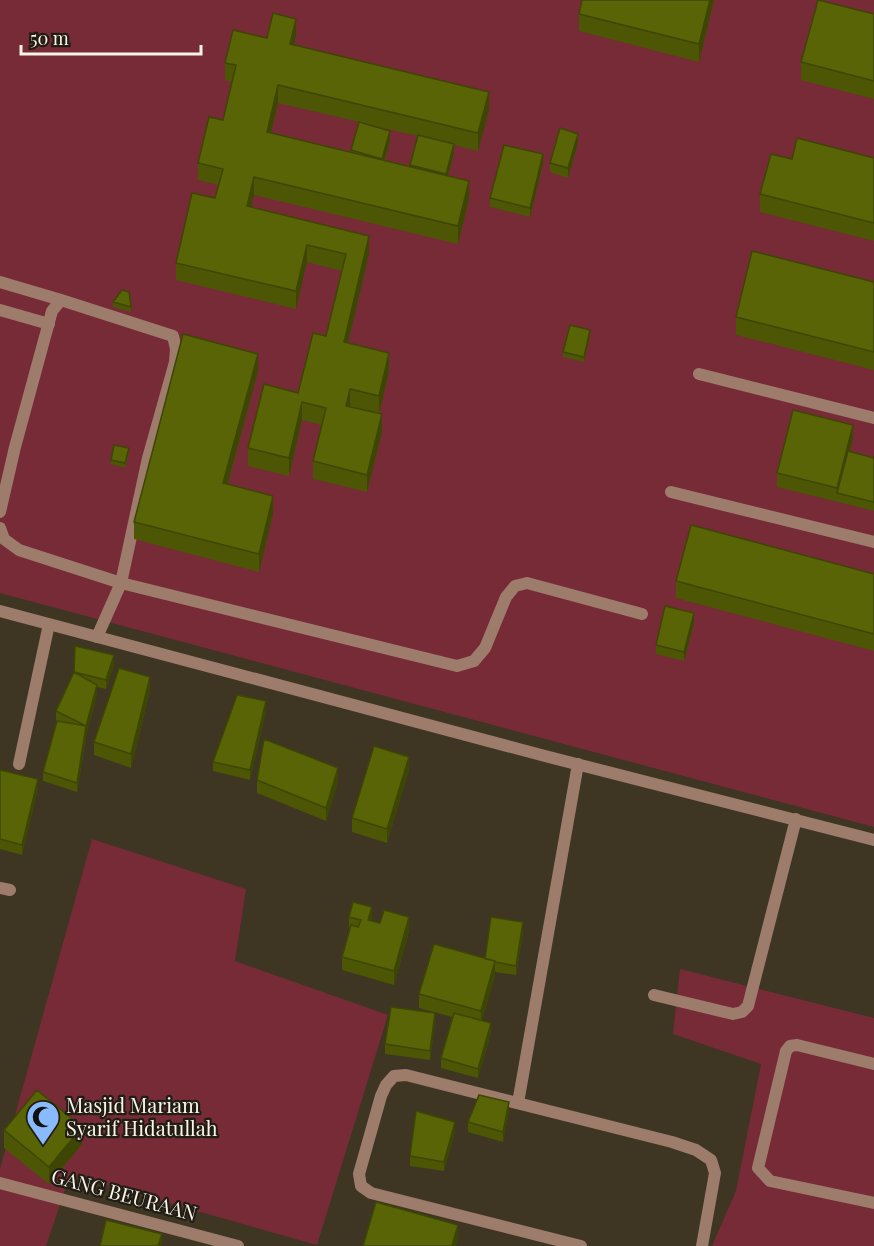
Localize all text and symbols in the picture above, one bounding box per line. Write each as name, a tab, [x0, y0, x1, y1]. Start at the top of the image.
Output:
scale bar	[21, 18, 201, 56]
text: 50 m	[30, 26, 69, 50]
place label: Masjid Mariam Syarif Hidatullah	[66, 1091, 218, 1141]
mosque icon: Masjid Mariam Syarif Hidatullah	[25, 1099, 61, 1146]
street label: GANG BEURAAN	[49, 1161, 200, 1226]

